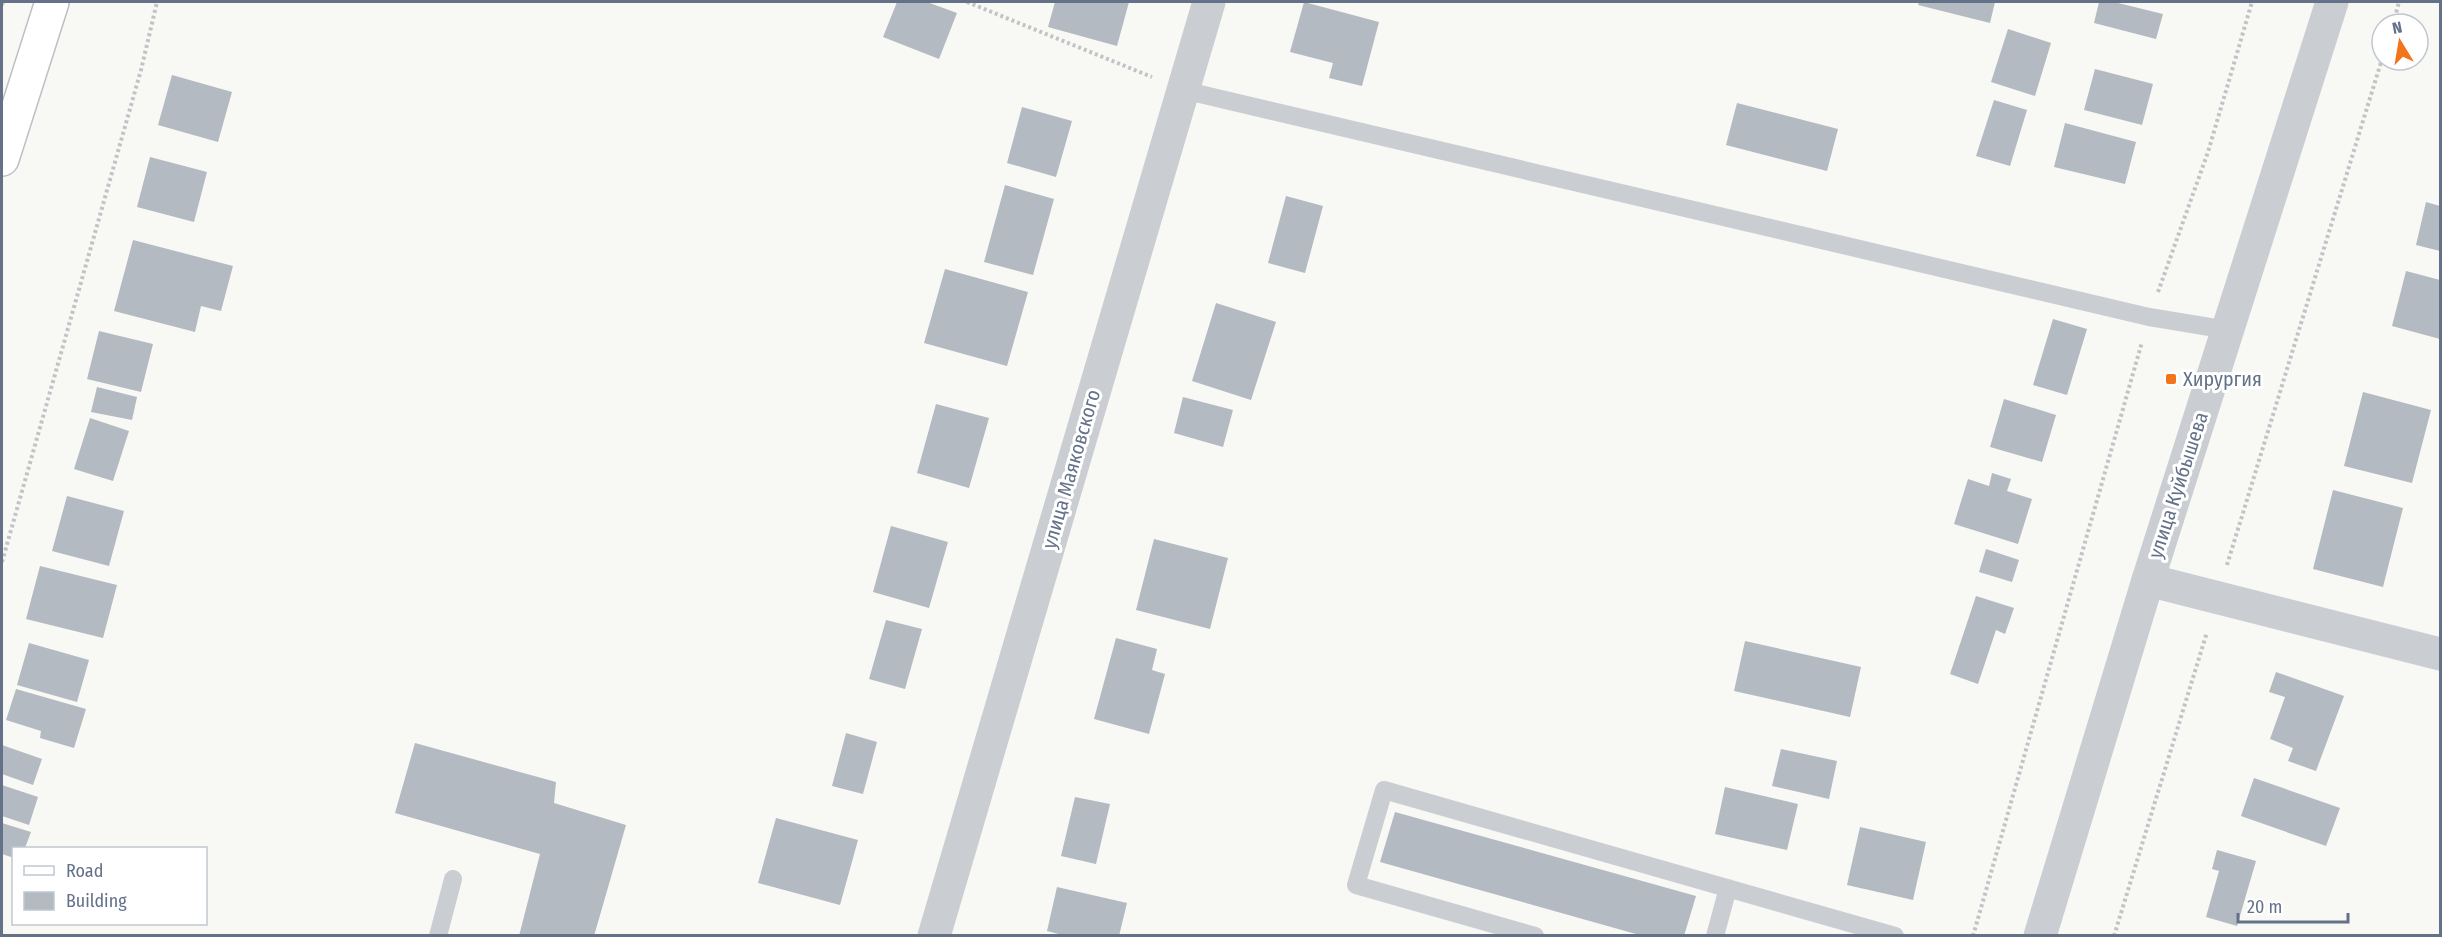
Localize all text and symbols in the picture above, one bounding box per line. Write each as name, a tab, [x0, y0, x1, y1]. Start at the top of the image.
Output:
north arrow	[2370, 12, 2430, 72]
text: N	[2391, 18, 2404, 38]
place label: Хирургия	[2183, 367, 2262, 391]
marker: Хирургия	[2164, 372, 2178, 386]
street label: улица Маяковского	[1037, 387, 1105, 551]
street label: улица Куйбышева	[2143, 409, 2213, 561]
legend	[12, 847, 207, 925]
text: Road	[66, 860, 103, 882]
scale bar	[2238, 886, 2348, 924]
text: Building	[66, 890, 127, 912]
text: 20 m	[2247, 896, 2282, 918]

